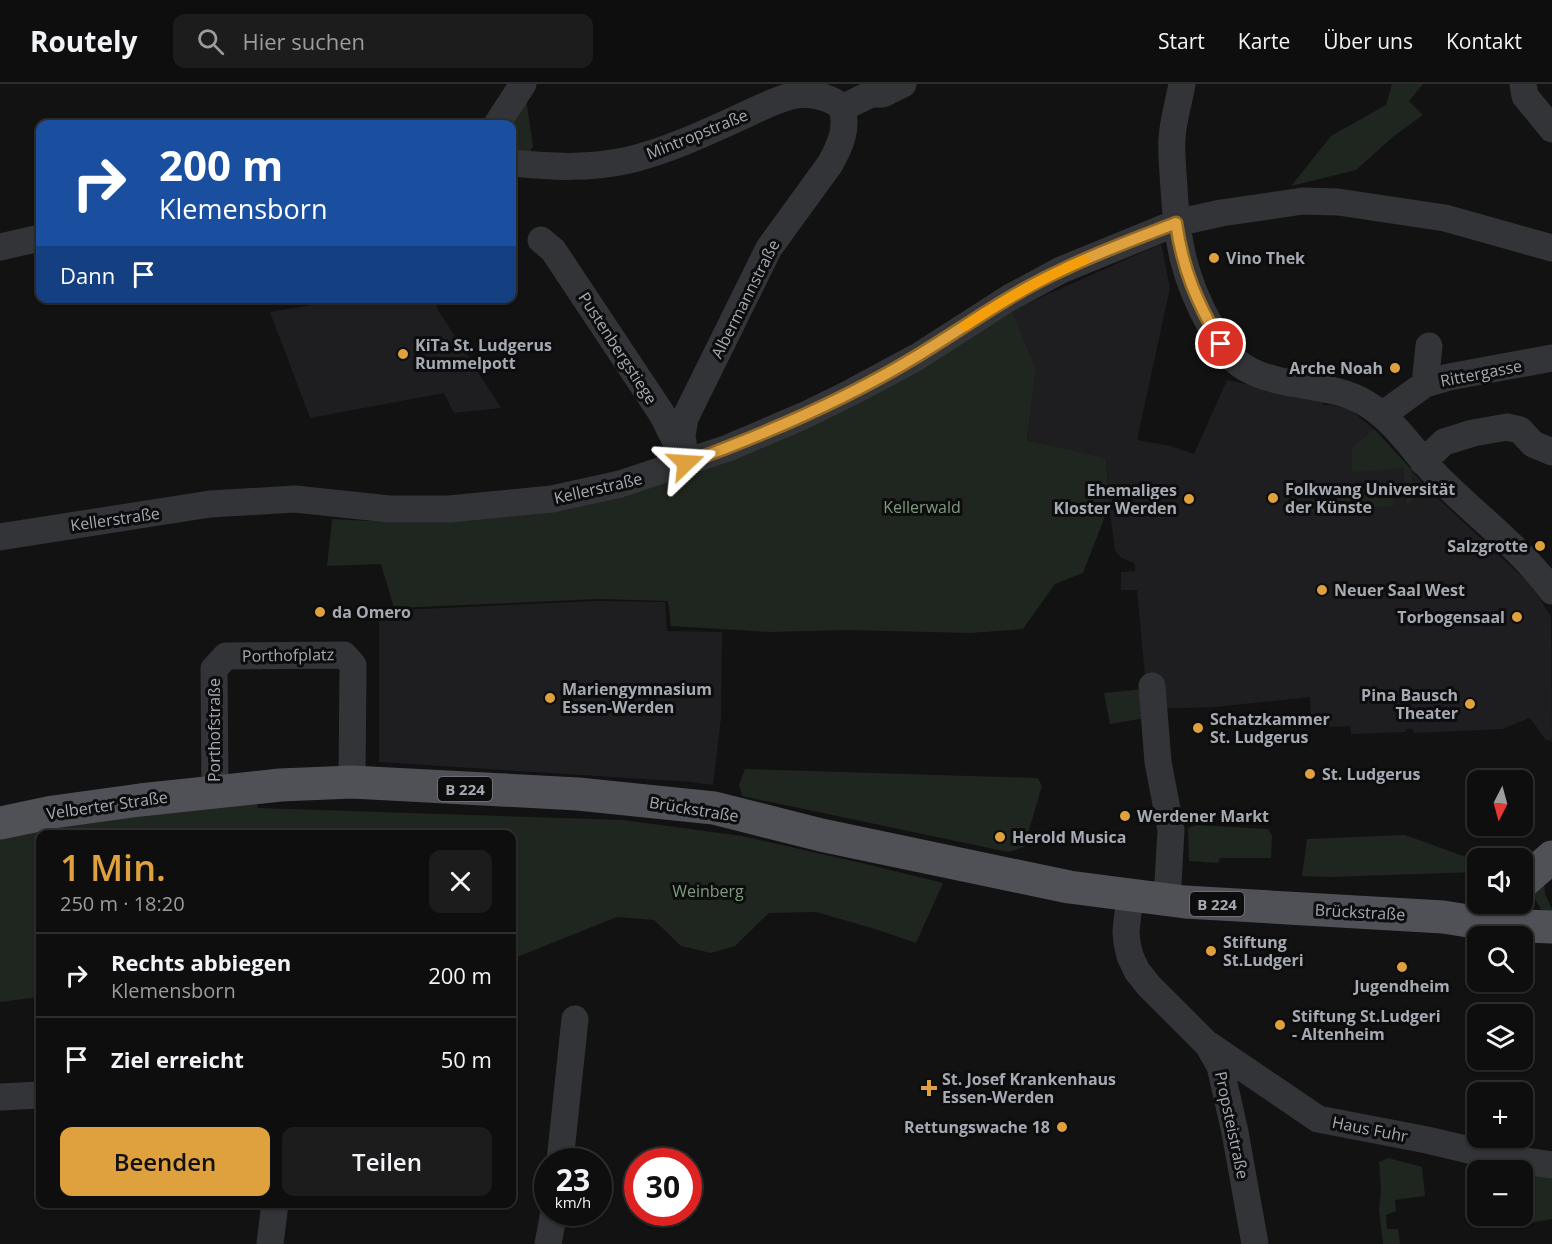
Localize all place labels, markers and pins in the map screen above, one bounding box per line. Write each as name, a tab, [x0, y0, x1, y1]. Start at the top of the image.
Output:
place label: Vino Thek	[1226, 247, 1305, 269]
marker: Vino Thek	[1207, 251, 1221, 265]
pin	[1195, 318, 1246, 369]
place label: KiTa St. Ludgerus Rummelpott	[415, 334, 552, 374]
marker: KiTa St. Ludgerus Rummelpott	[396, 347, 410, 361]
place label: Arche Noah	[1289, 357, 1383, 379]
marker: Arche Noah	[1388, 361, 1402, 375]
place label: Folkwang Universität der Künste	[1285, 478, 1455, 518]
place label: Ehemaliges Kloster Werden	[1054, 479, 1177, 519]
marker: Folkwang Universität der Künste	[1266, 491, 1280, 505]
marker: Ehemaliges Kloster Werden	[1182, 492, 1196, 506]
place label: Salzgrotte	[1447, 535, 1528, 557]
marker: Salzgrotte	[1533, 539, 1547, 553]
place label: Neuer Saal West	[1334, 579, 1465, 601]
marker: Neuer Saal West	[1315, 583, 1329, 597]
place label: da Omero	[332, 601, 411, 623]
marker: da Omero	[313, 605, 327, 619]
place label: Torbogensaal	[1397, 606, 1505, 628]
marker: Torbogensaal	[1510, 610, 1524, 624]
place label: Mariengymnasium Essen-Werden	[562, 678, 712, 718]
place label: Pina Bausch Theater	[1361, 684, 1458, 724]
marker: Mariengymnasium Essen-Werden	[543, 691, 557, 705]
marker: Pina Bausch Theater	[1463, 697, 1477, 711]
place label: Schatzkammer St. Ludgerus	[1210, 708, 1330, 748]
marker: Schatzkammer St. Ludgerus	[1191, 721, 1205, 735]
place label: St. Ludgerus	[1322, 763, 1420, 785]
marker: St. Ludgerus	[1303, 767, 1317, 781]
place label: Werdener Markt	[1137, 805, 1269, 827]
marker: Werdener Markt	[1118, 809, 1132, 823]
place label: Herold Musica	[1012, 826, 1126, 848]
marker: Herold Musica	[993, 830, 1007, 844]
place label: Stiftung St.Ludgeri	[1223, 931, 1304, 971]
marker: Stiftung St.Ludgeri	[1204, 944, 1218, 958]
marker: Jugendheim	[1395, 960, 1409, 974]
place label: Jugendheim	[1352, 975, 1450, 997]
place label: Stiftung St.Ludgeri - Altenheim	[1292, 1005, 1441, 1045]
marker: Stiftung St.Ludgeri - Altenheim	[1273, 1018, 1287, 1032]
place label: St. Josef Krankenhaus Essen-Werden	[942, 1068, 1116, 1108]
marker: St. Josef Krankenhaus Essen-Werden	[920, 1079, 938, 1097]
place label: Rettungswache 18	[904, 1116, 1050, 1138]
marker: Rettungswache 18	[1055, 1120, 1069, 1134]

